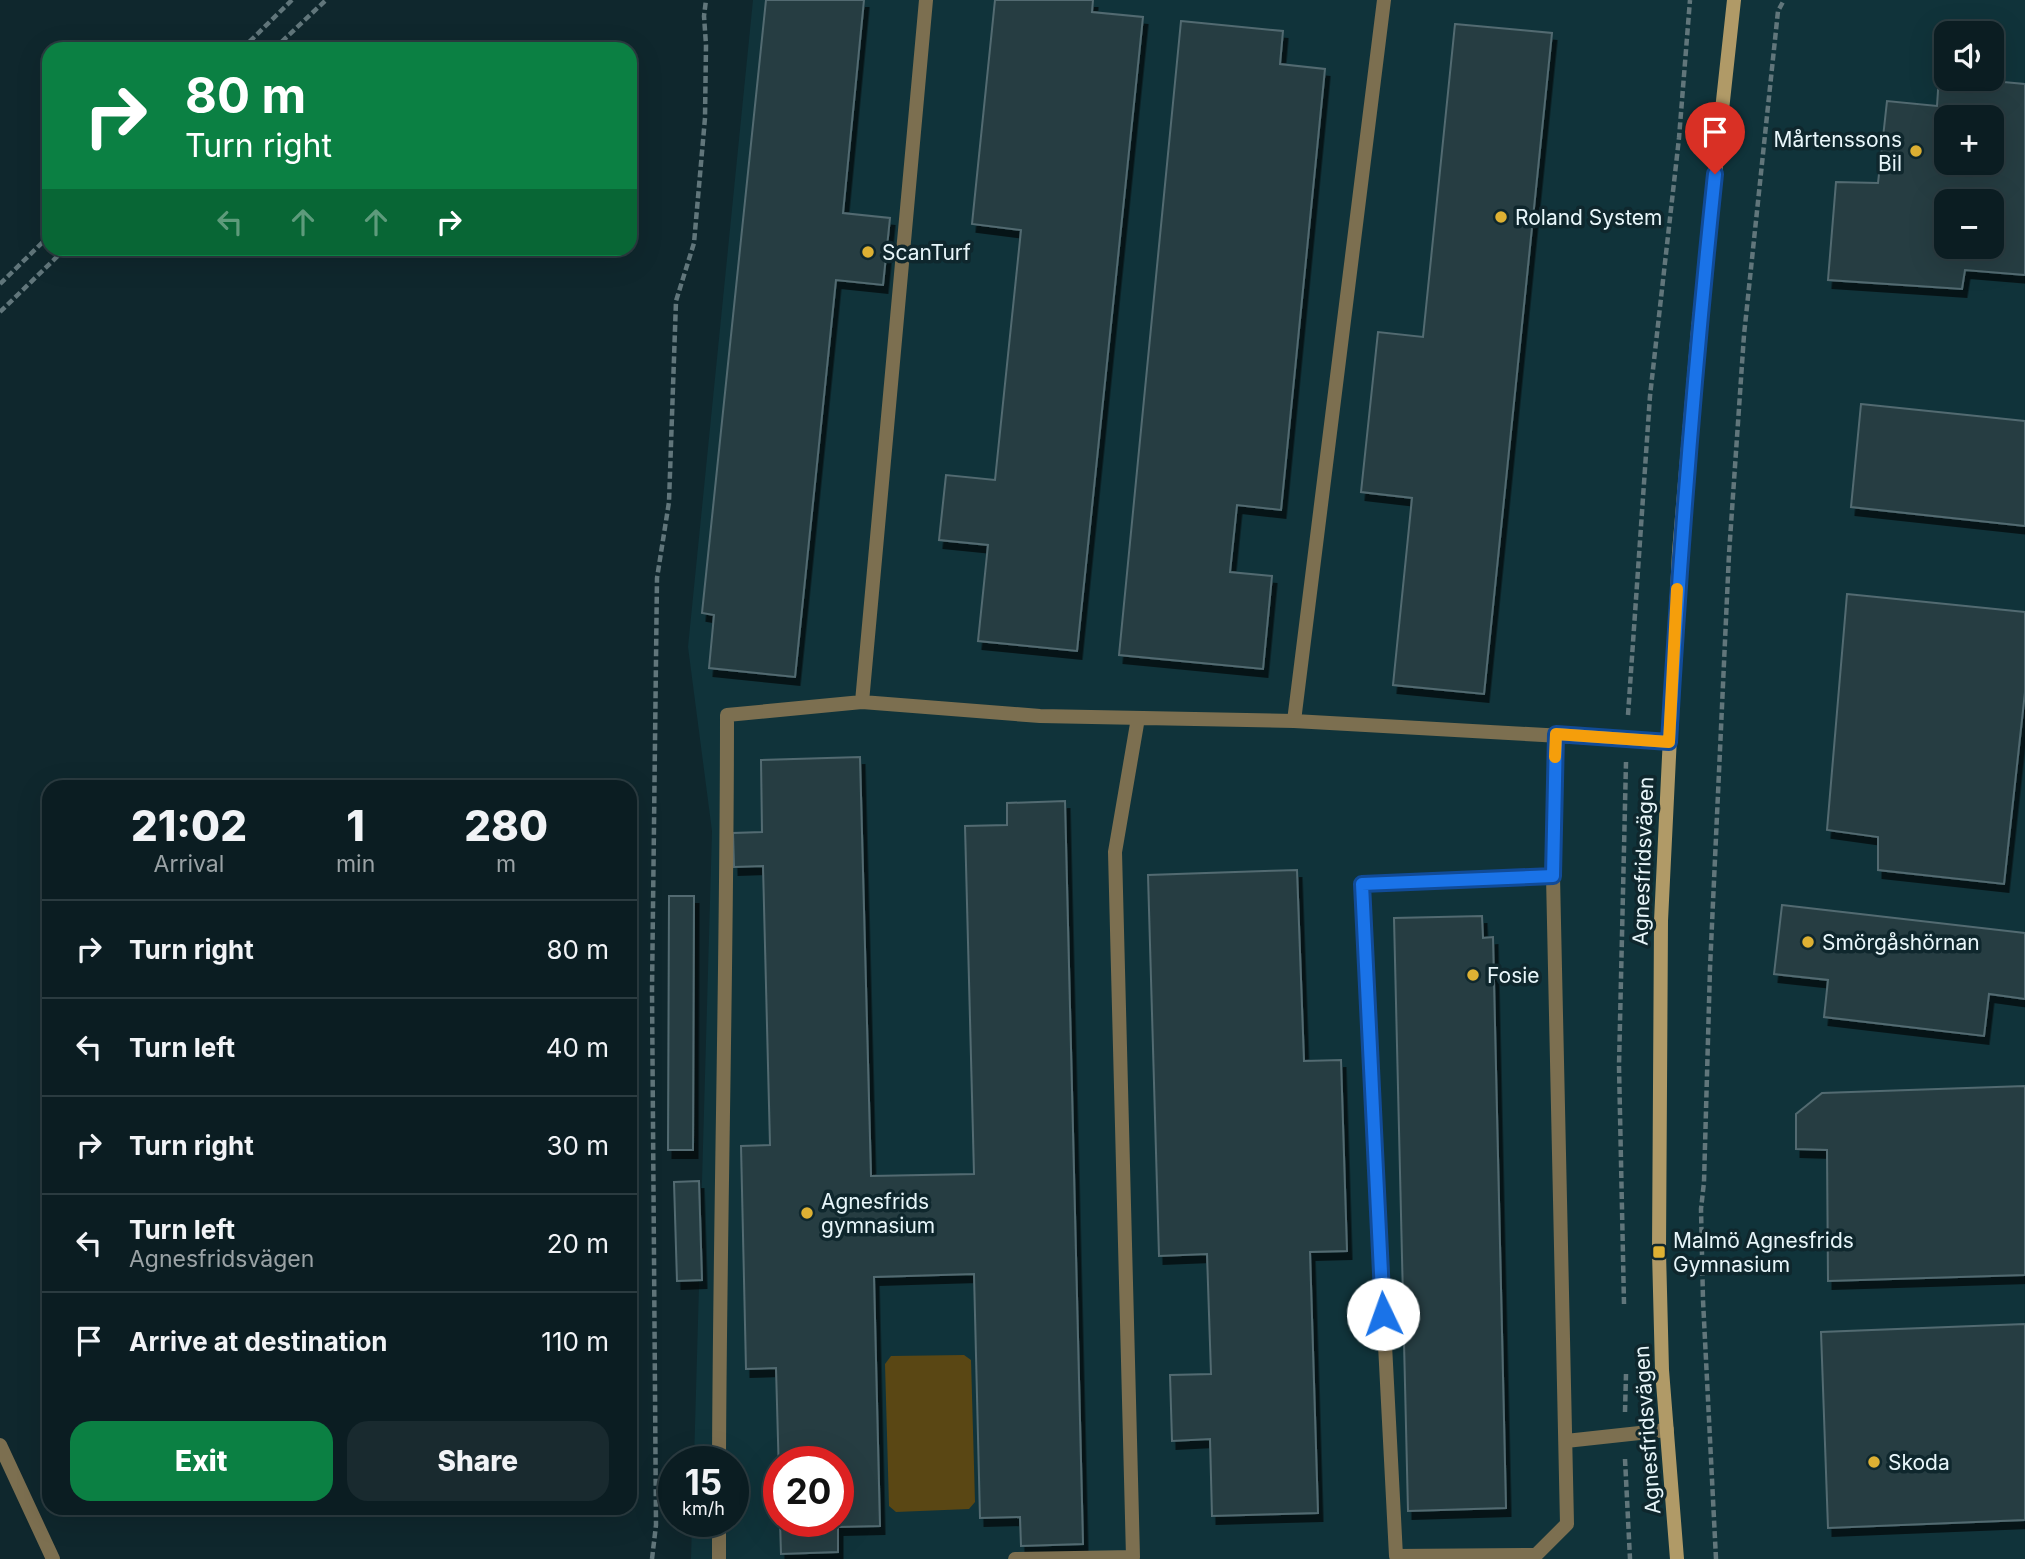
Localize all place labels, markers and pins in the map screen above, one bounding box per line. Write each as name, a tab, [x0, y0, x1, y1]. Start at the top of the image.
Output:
pin	[1685, 102, 1745, 174]
place label: Mårtenssons Bil	[1773, 127, 1902, 176]
marker: Mårtenssons Bil	[1908, 143, 1924, 159]
place label: Roland System	[1515, 205, 1663, 230]
marker: Roland System	[1493, 209, 1509, 225]
place label: ScanTurf	[882, 240, 971, 265]
marker: ScanTurf	[860, 244, 876, 260]
place label: Smörgåshörnan	[1822, 930, 1980, 955]
marker: Smörgåshörnan	[1800, 934, 1816, 950]
place label: Fosie	[1487, 963, 1540, 988]
marker: Fosie	[1465, 967, 1481, 983]
place label: Agnesfrids gymnasium	[821, 1189, 935, 1238]
marker: Agnesfrids gymnasium	[799, 1205, 815, 1221]
place label: Malmö Agnesfrids Gymnasium	[1673, 1228, 1854, 1277]
marker: Malmö Agnesfrids Gymnasium	[1651, 1244, 1667, 1260]
place label: Skoda	[1888, 1450, 1950, 1475]
marker: Skoda	[1866, 1454, 1882, 1470]

